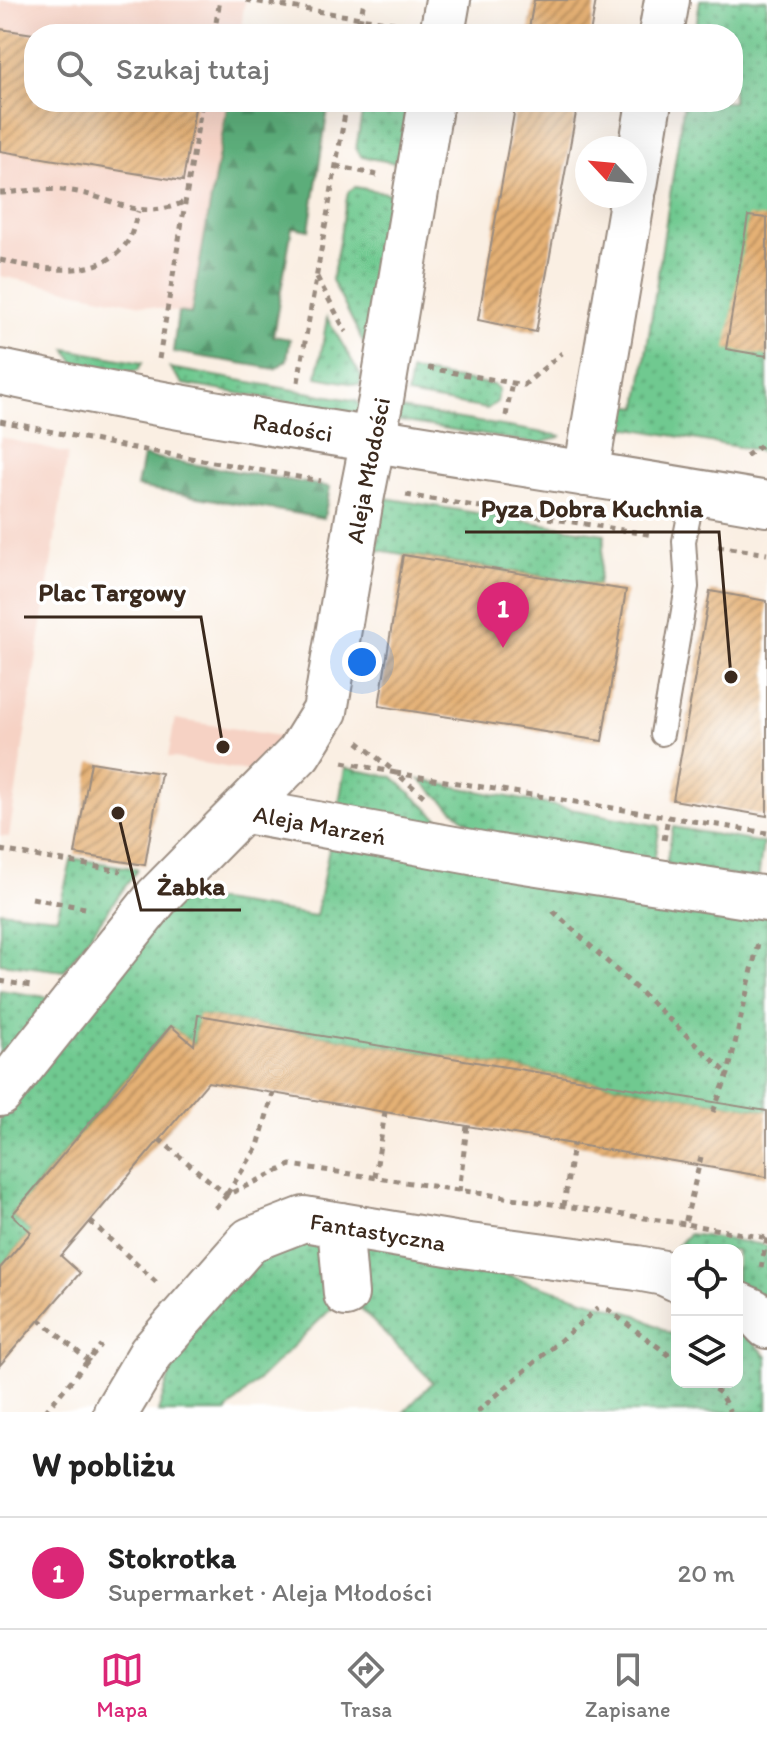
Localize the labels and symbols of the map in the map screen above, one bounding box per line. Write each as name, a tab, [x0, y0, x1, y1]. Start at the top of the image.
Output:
north arrow	[575, 136, 647, 208]
street label: Aleja Młodości	[339, 395, 396, 545]
street label: Radości	[251, 406, 335, 448]
callout: Pyza Dobra Kuchnia	[465, 482, 719, 532]
text: Pyza Dobra Kuchnia	[481, 492, 704, 524]
callout: Plac Targowy	[24, 567, 201, 617]
text: Plac Targowy	[38, 576, 187, 608]
pin: 1	[477, 582, 529, 648]
your location	[342, 642, 382, 682]
street label: Aleja Marzeń	[251, 798, 389, 851]
callout: Żabka	[141, 860, 241, 910]
text: Żabka	[157, 870, 225, 902]
street label: Fantastyczna	[308, 1206, 449, 1257]

